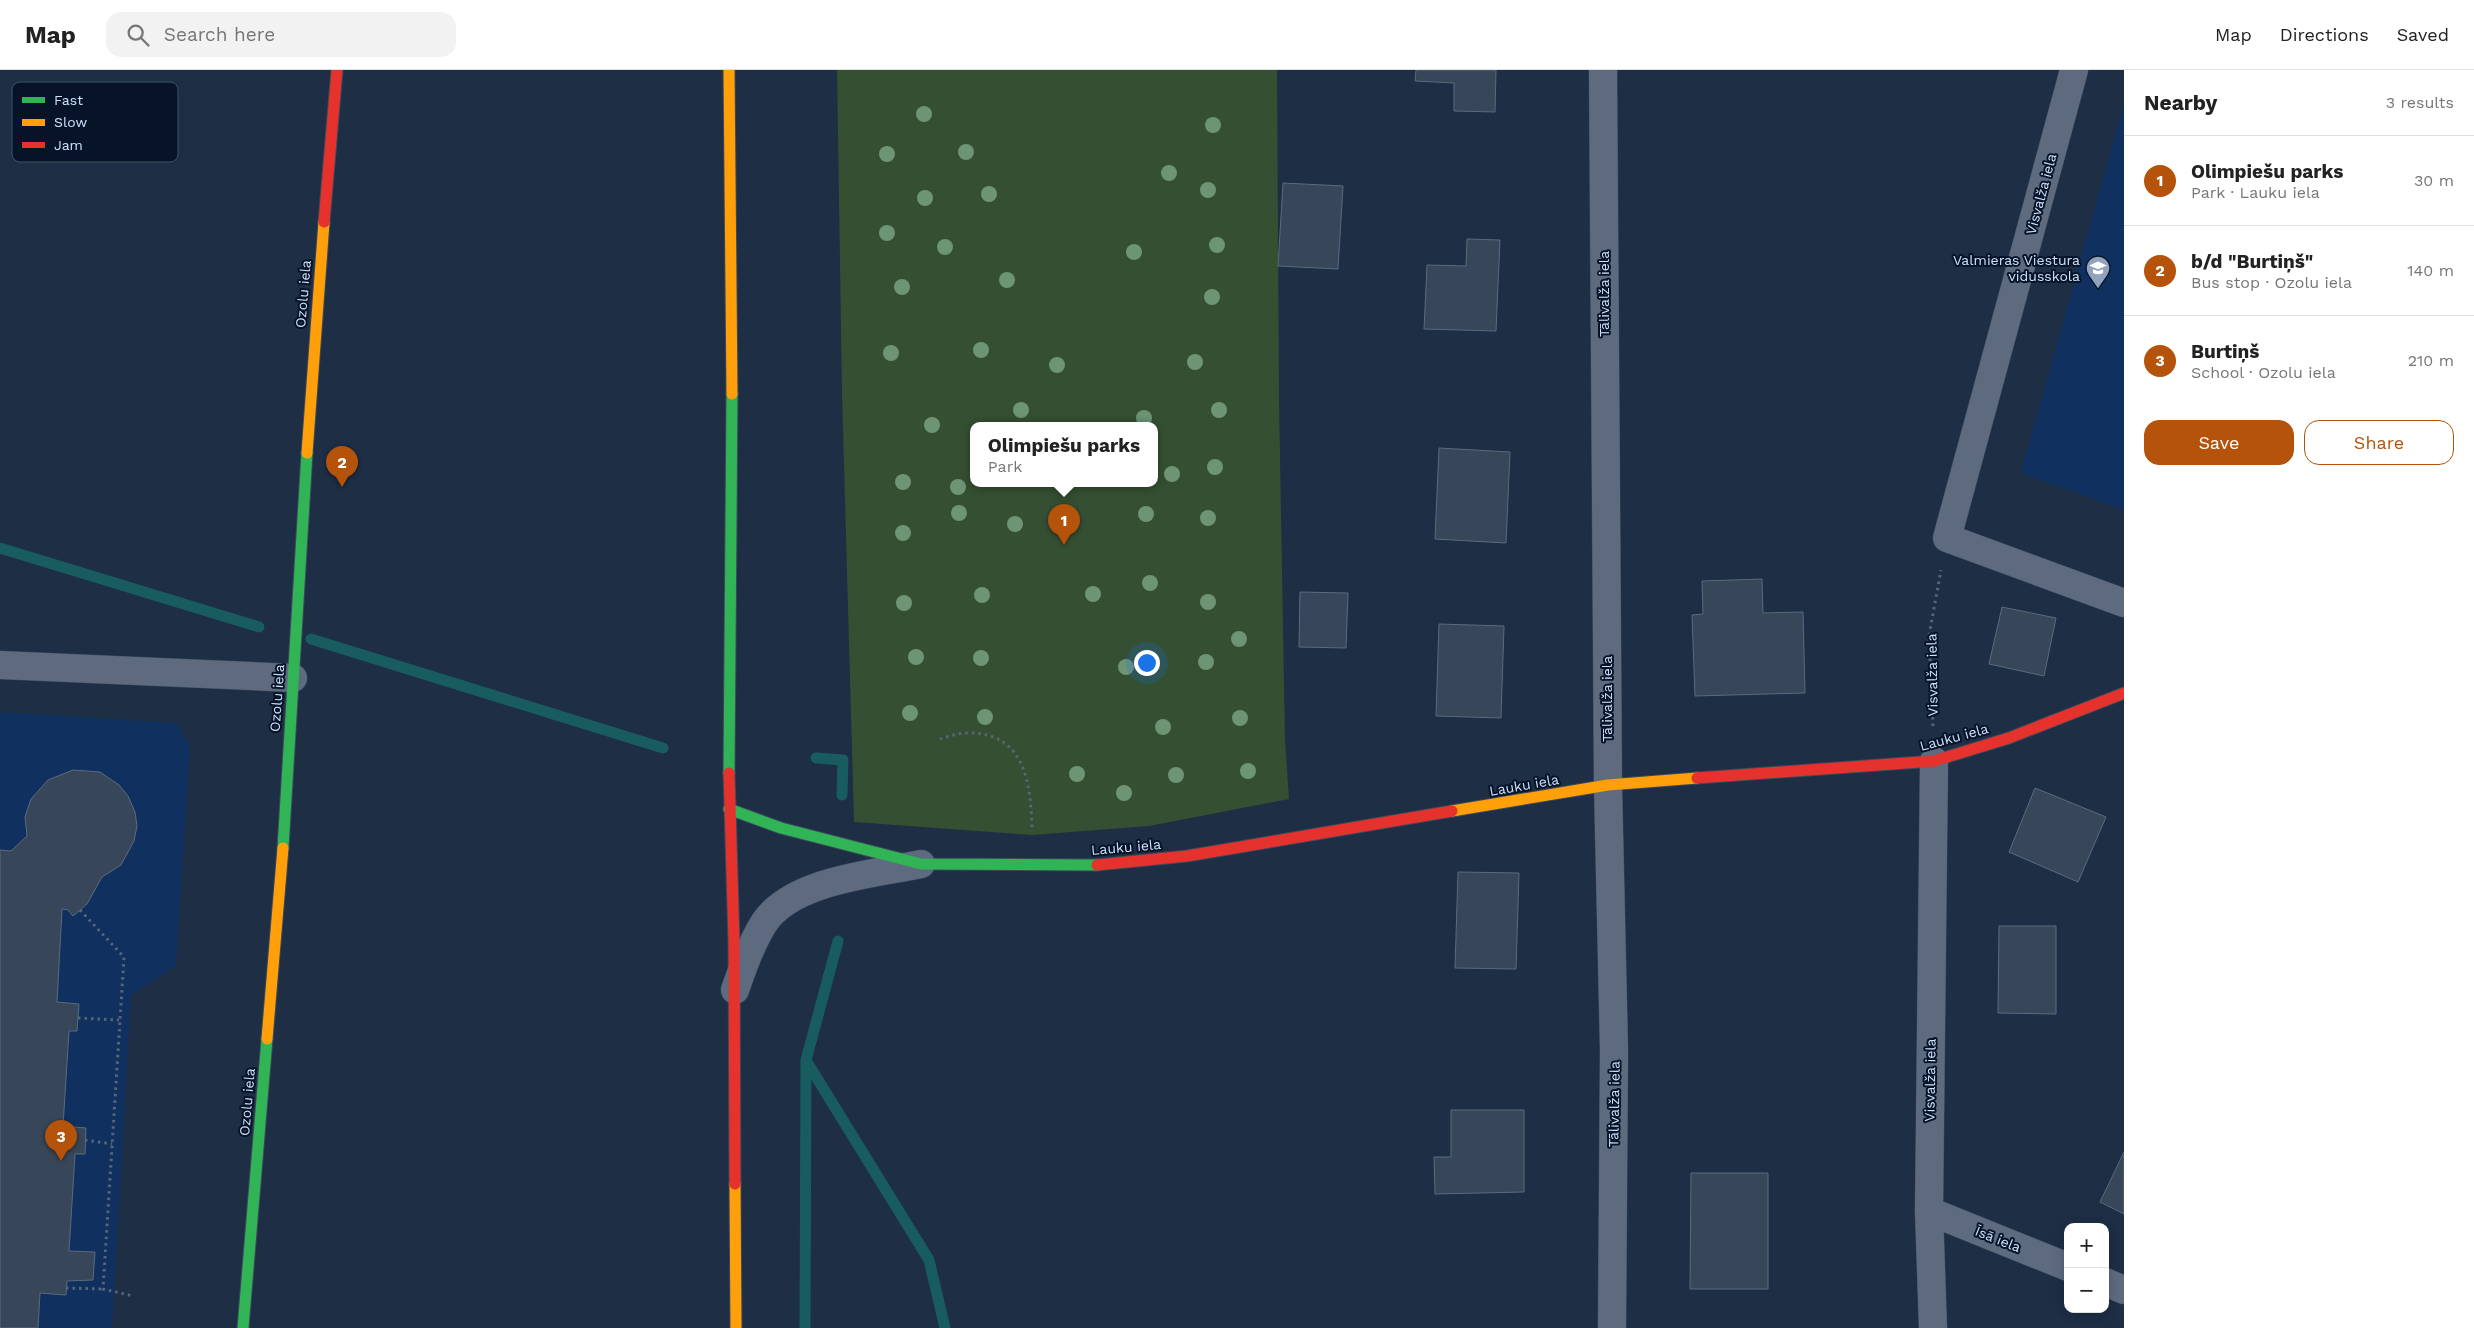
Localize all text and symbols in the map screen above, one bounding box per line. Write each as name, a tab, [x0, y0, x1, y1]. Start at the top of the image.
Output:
search box	[106, 12, 456, 57]
text: Map	[25, 21, 76, 49]
icon: search	[124, 21, 152, 49]
text: Search here	[164, 23, 275, 46]
text: Map	[2215, 24, 2252, 45]
text: Directions	[2280, 24, 2369, 45]
text: Saved	[2397, 24, 2449, 45]
legend	[12, 82, 178, 162]
text: Nearby	[2144, 90, 2217, 115]
text: Fast	[54, 92, 83, 108]
text: 3 results	[2386, 93, 2454, 112]
text: Slow	[54, 114, 87, 130]
text: Jam	[54, 137, 83, 153]
street label: Visvalža iela	[2023, 152, 2060, 236]
text: Olimpiešu parks	[2191, 160, 2343, 183]
text: 1	[2157, 171, 2163, 190]
text: 30 m	[2414, 171, 2454, 190]
text: Park · Lauku iela	[2191, 183, 2320, 202]
text: b/d "Burtiņš"	[2191, 250, 2313, 273]
street label: Tālivalža iela	[1596, 251, 1612, 337]
place label: Valmieras Viestura vidusskola	[1953, 252, 2080, 284]
school or university icon: Valmieras Viestura vidusskola	[2085, 255, 2111, 289]
street label: Ozolu iela	[292, 259, 314, 328]
text: 2	[2155, 261, 2165, 280]
text: 140 m	[2407, 261, 2454, 280]
text: Bus stop · Ozolu iela	[2191, 273, 2352, 292]
text: Burtiņš	[2191, 340, 2259, 363]
text: 3	[2155, 351, 2165, 370]
text: 210 m	[2408, 351, 2454, 370]
text: School · Ozolu iela	[2191, 363, 2336, 382]
button: Save	[2144, 420, 2294, 465]
button: Share	[2304, 420, 2454, 465]
popup	[970, 422, 1158, 487]
text: Olimpiešu parks	[988, 434, 1140, 457]
pin: 2	[326, 446, 358, 487]
text: Park	[988, 457, 1022, 476]
pin: 1	[1048, 504, 1080, 545]
street label: Visvalža iela	[1923, 633, 1941, 717]
your location	[1134, 650, 1160, 676]
street label: Tālivalža iela	[1599, 656, 1615, 742]
street label: Ozolu iela	[267, 664, 287, 732]
street label: Lauku iela	[1918, 720, 1990, 754]
street label: Lauku iela	[1488, 771, 1560, 799]
street label: Lauku iela	[1090, 836, 1162, 858]
street label: Visvalža iela	[1921, 1038, 1939, 1122]
street label: Tālivalža iela	[1605, 1061, 1623, 1147]
street label: Ozolu iela	[236, 1067, 258, 1136]
pin: 3	[45, 1120, 77, 1161]
street label: Īsā iela	[1973, 1223, 2023, 1255]
map controls	[2064, 1223, 2109, 1313]
button: +	[2064, 1223, 2109, 1268]
button: −	[2064, 1268, 2109, 1313]

